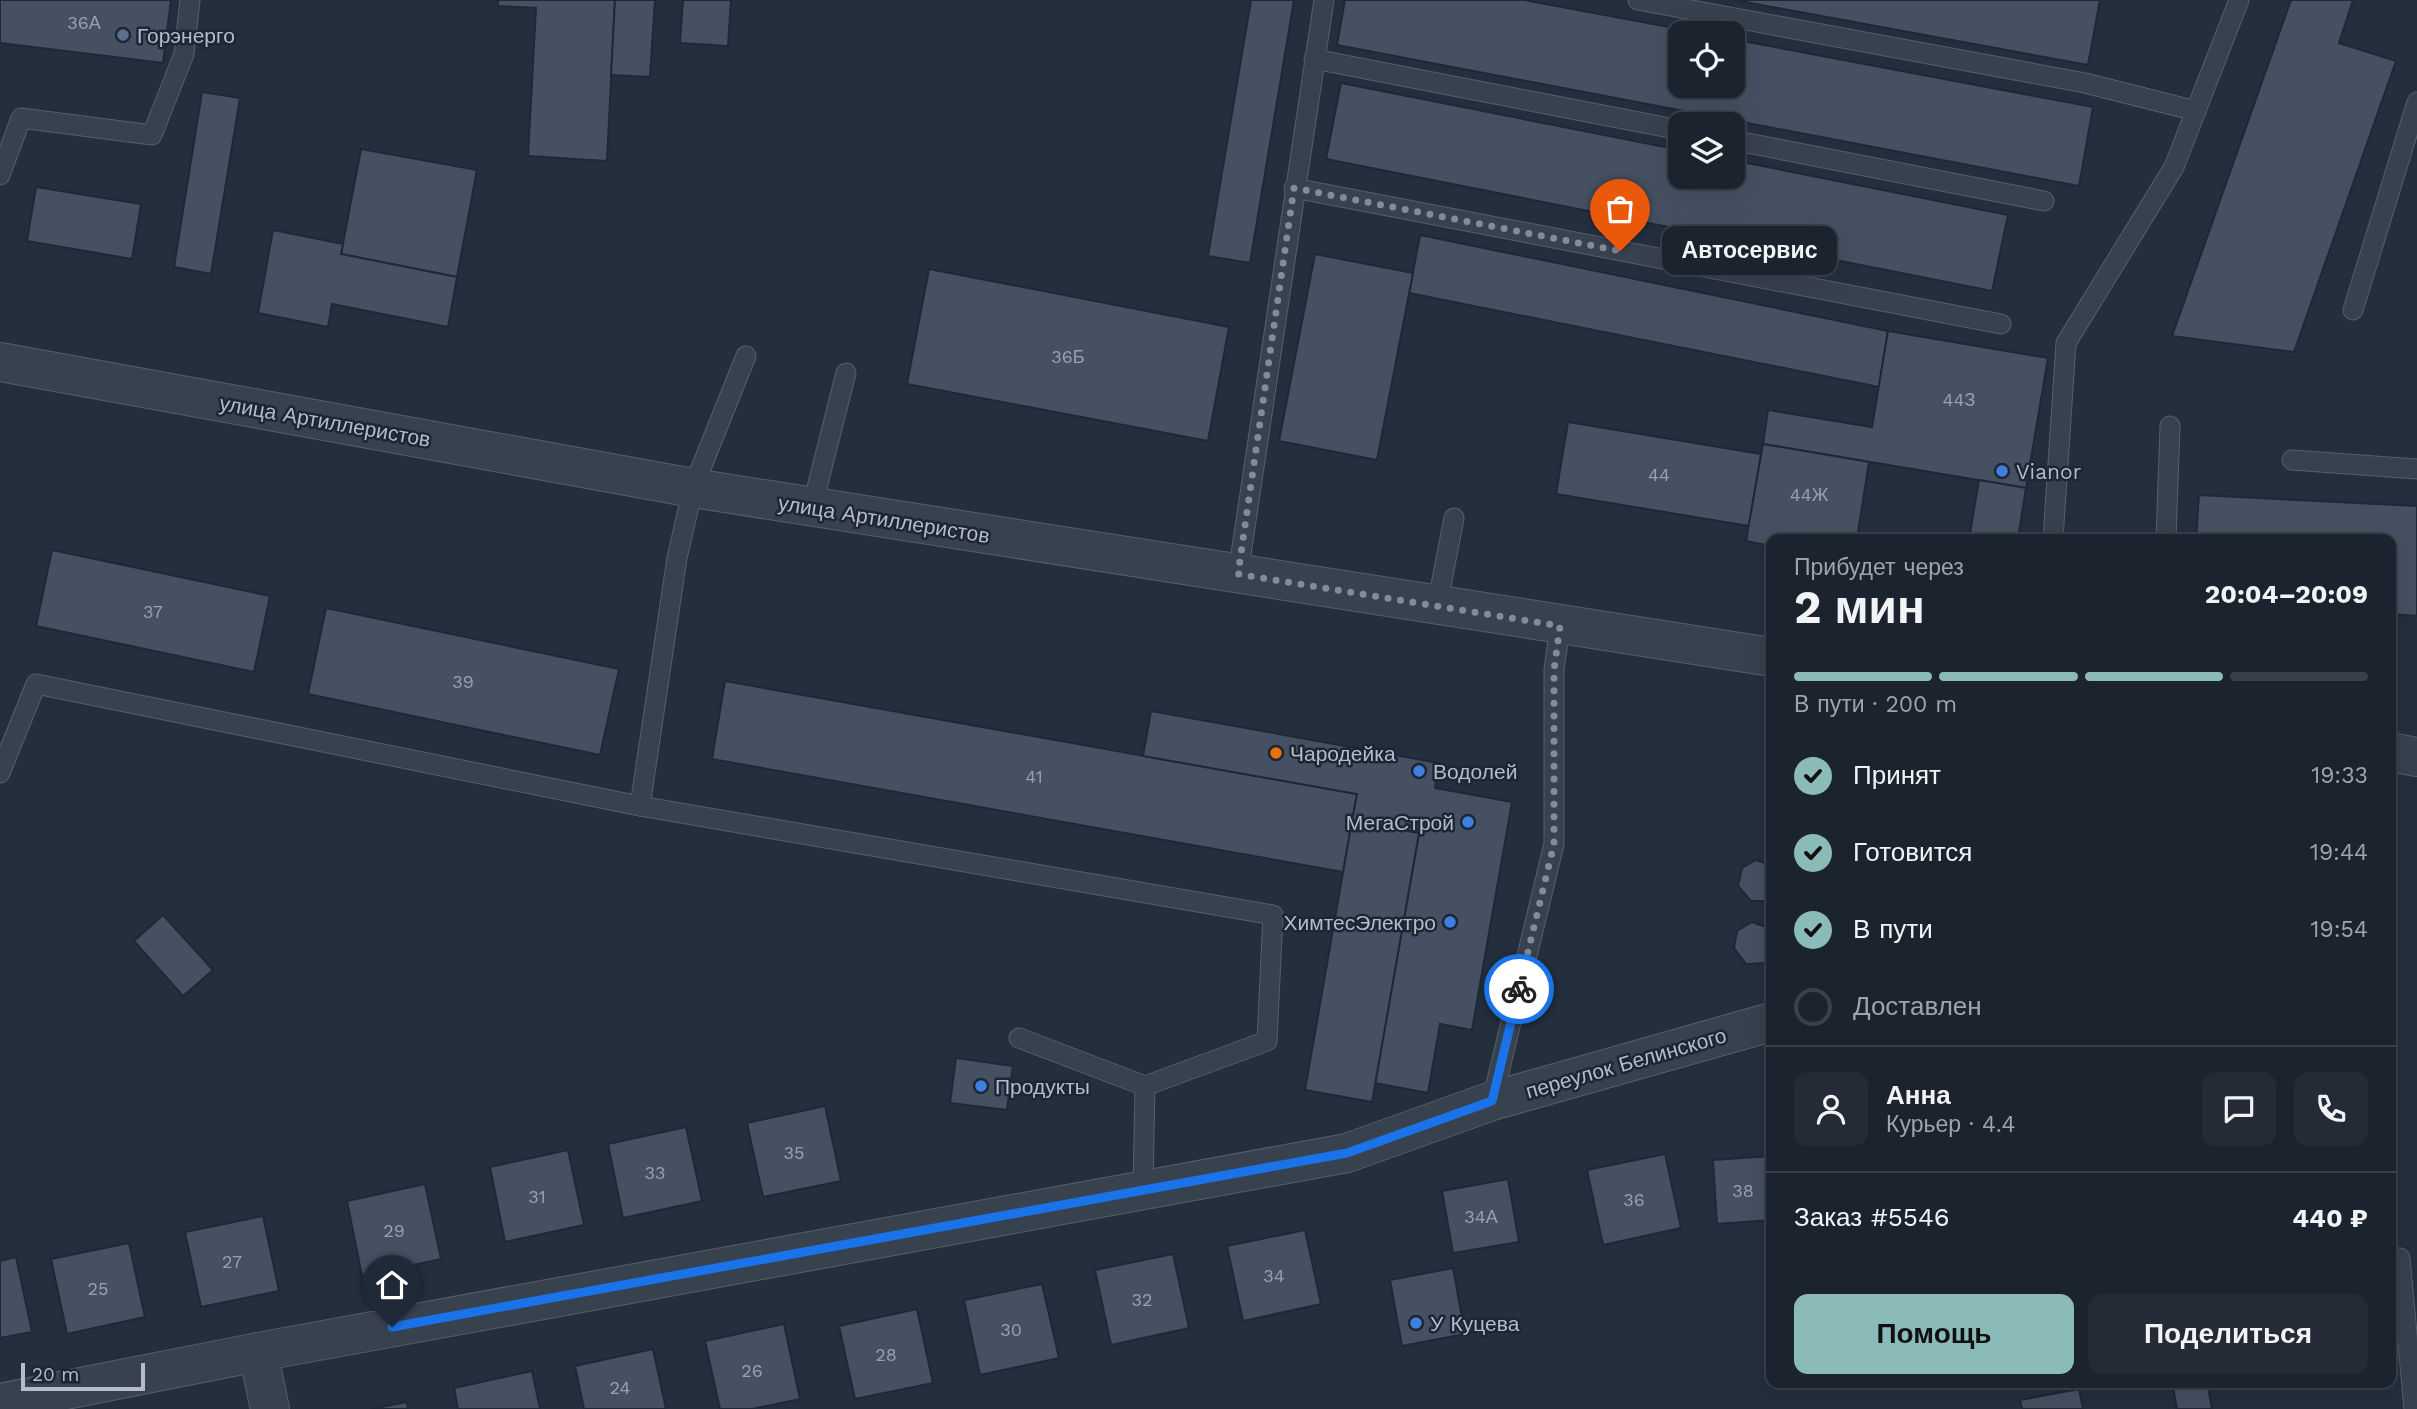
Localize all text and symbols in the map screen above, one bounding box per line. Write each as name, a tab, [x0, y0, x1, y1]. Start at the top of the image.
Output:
house number: 36А	[67, 12, 101, 33]
map controls	[1668, 21, 1745, 189]
button: locate	[1668, 21, 1745, 98]
place label: Горэнерго	[137, 23, 235, 48]
marker: Горэнерго	[115, 27, 131, 43]
button: layers	[1668, 112, 1745, 189]
pin	[1590, 179, 1650, 251]
icon: bag	[1601, 190, 1639, 228]
callout: Автосервис	[1662, 226, 1837, 276]
text: Автосервис	[1682, 237, 1817, 264]
house number: 36Б	[1051, 346, 1085, 367]
house number: 44З	[1943, 389, 1975, 410]
street label: улица Артиллеристов	[218, 390, 432, 452]
place label: Vianor	[2016, 459, 2082, 484]
marker: Vianor	[1994, 463, 2010, 479]
house number: 44	[1648, 464, 1670, 485]
house number: 44Ж	[1790, 484, 1829, 505]
street label: улица Артиллеристов	[776, 490, 992, 548]
text: Прибудет через	[1794, 554, 1964, 581]
text: 20:04–20:09	[2205, 579, 2368, 609]
text: 2 мин	[1794, 580, 1925, 634]
house number: 37	[143, 601, 163, 622]
house number: 39	[452, 671, 474, 692]
text: В пути · 200 m	[1794, 691, 1957, 718]
place label: Чародейка	[1290, 741, 1396, 766]
marker: Чародейка	[1268, 745, 1284, 761]
icon: check	[1794, 757, 1832, 795]
place label: Водолей	[1433, 759, 1517, 784]
text: Принят	[1853, 760, 1941, 790]
text: 19:33	[2311, 762, 2368, 789]
marker: Водолей	[1411, 763, 1427, 779]
house number: 41	[1025, 766, 1043, 787]
place label: МегаСтрой	[1346, 810, 1454, 835]
marker: МегаСтрой	[1460, 814, 1476, 830]
icon: check	[1794, 834, 1832, 872]
text: Готовится	[1853, 837, 1972, 867]
text: 19:44	[2310, 839, 2368, 866]
place label: ХимтесЭлектро	[1284, 910, 1436, 935]
icon: check	[1794, 911, 1832, 949]
marker: ХимтесЭлектро	[1442, 914, 1458, 930]
text: В пути	[1853, 914, 1933, 944]
text: 19:54	[2311, 916, 2368, 943]
courier	[1484, 954, 1554, 1024]
icon: bike	[1500, 970, 1538, 1008]
text: Доставлен	[1853, 991, 1982, 1021]
street label: переулок Белинского	[1523, 1022, 1729, 1104]
button: person	[1794, 1072, 1868, 1146]
button: chat	[2202, 1072, 2276, 1146]
button: phone	[2294, 1072, 2368, 1146]
place label: Продукты	[995, 1074, 1090, 1099]
marker: Продукты	[973, 1078, 989, 1094]
text: Анна	[1886, 1080, 1951, 1110]
text: Курьер · 4.4	[1886, 1111, 2016, 1138]
house number: 35	[784, 1142, 804, 1163]
house number: 33	[645, 1162, 666, 1183]
house number: 38	[1732, 1180, 1754, 1201]
house number: 31	[528, 1186, 546, 1207]
house number: 36	[1623, 1189, 1645, 1210]
text: Заказ #5546	[1794, 1202, 1950, 1232]
text: 440 ₽	[2292, 1203, 2368, 1233]
house number: 34А	[1464, 1206, 1498, 1227]
house number: 29	[383, 1220, 405, 1241]
house number: 27	[222, 1251, 242, 1272]
pin	[362, 1255, 422, 1327]
house number: 34	[1263, 1265, 1285, 1286]
icon: home	[373, 1266, 411, 1304]
house number: 25	[88, 1278, 108, 1299]
house number: 32	[1132, 1289, 1153, 1310]
button: Помощь	[1794, 1294, 2074, 1374]
button: Поделиться	[2088, 1294, 2368, 1374]
place label: У Куцева	[1430, 1311, 1520, 1336]
marker: У Куцева	[1408, 1315, 1424, 1331]
house number: 30	[1000, 1319, 1022, 1340]
house number: 28	[875, 1344, 897, 1365]
scale bar	[21, 1360, 145, 1392]
house number: 26	[741, 1360, 763, 1381]
text: 20 m	[32, 1363, 79, 1386]
house number: 24	[610, 1377, 630, 1398]

